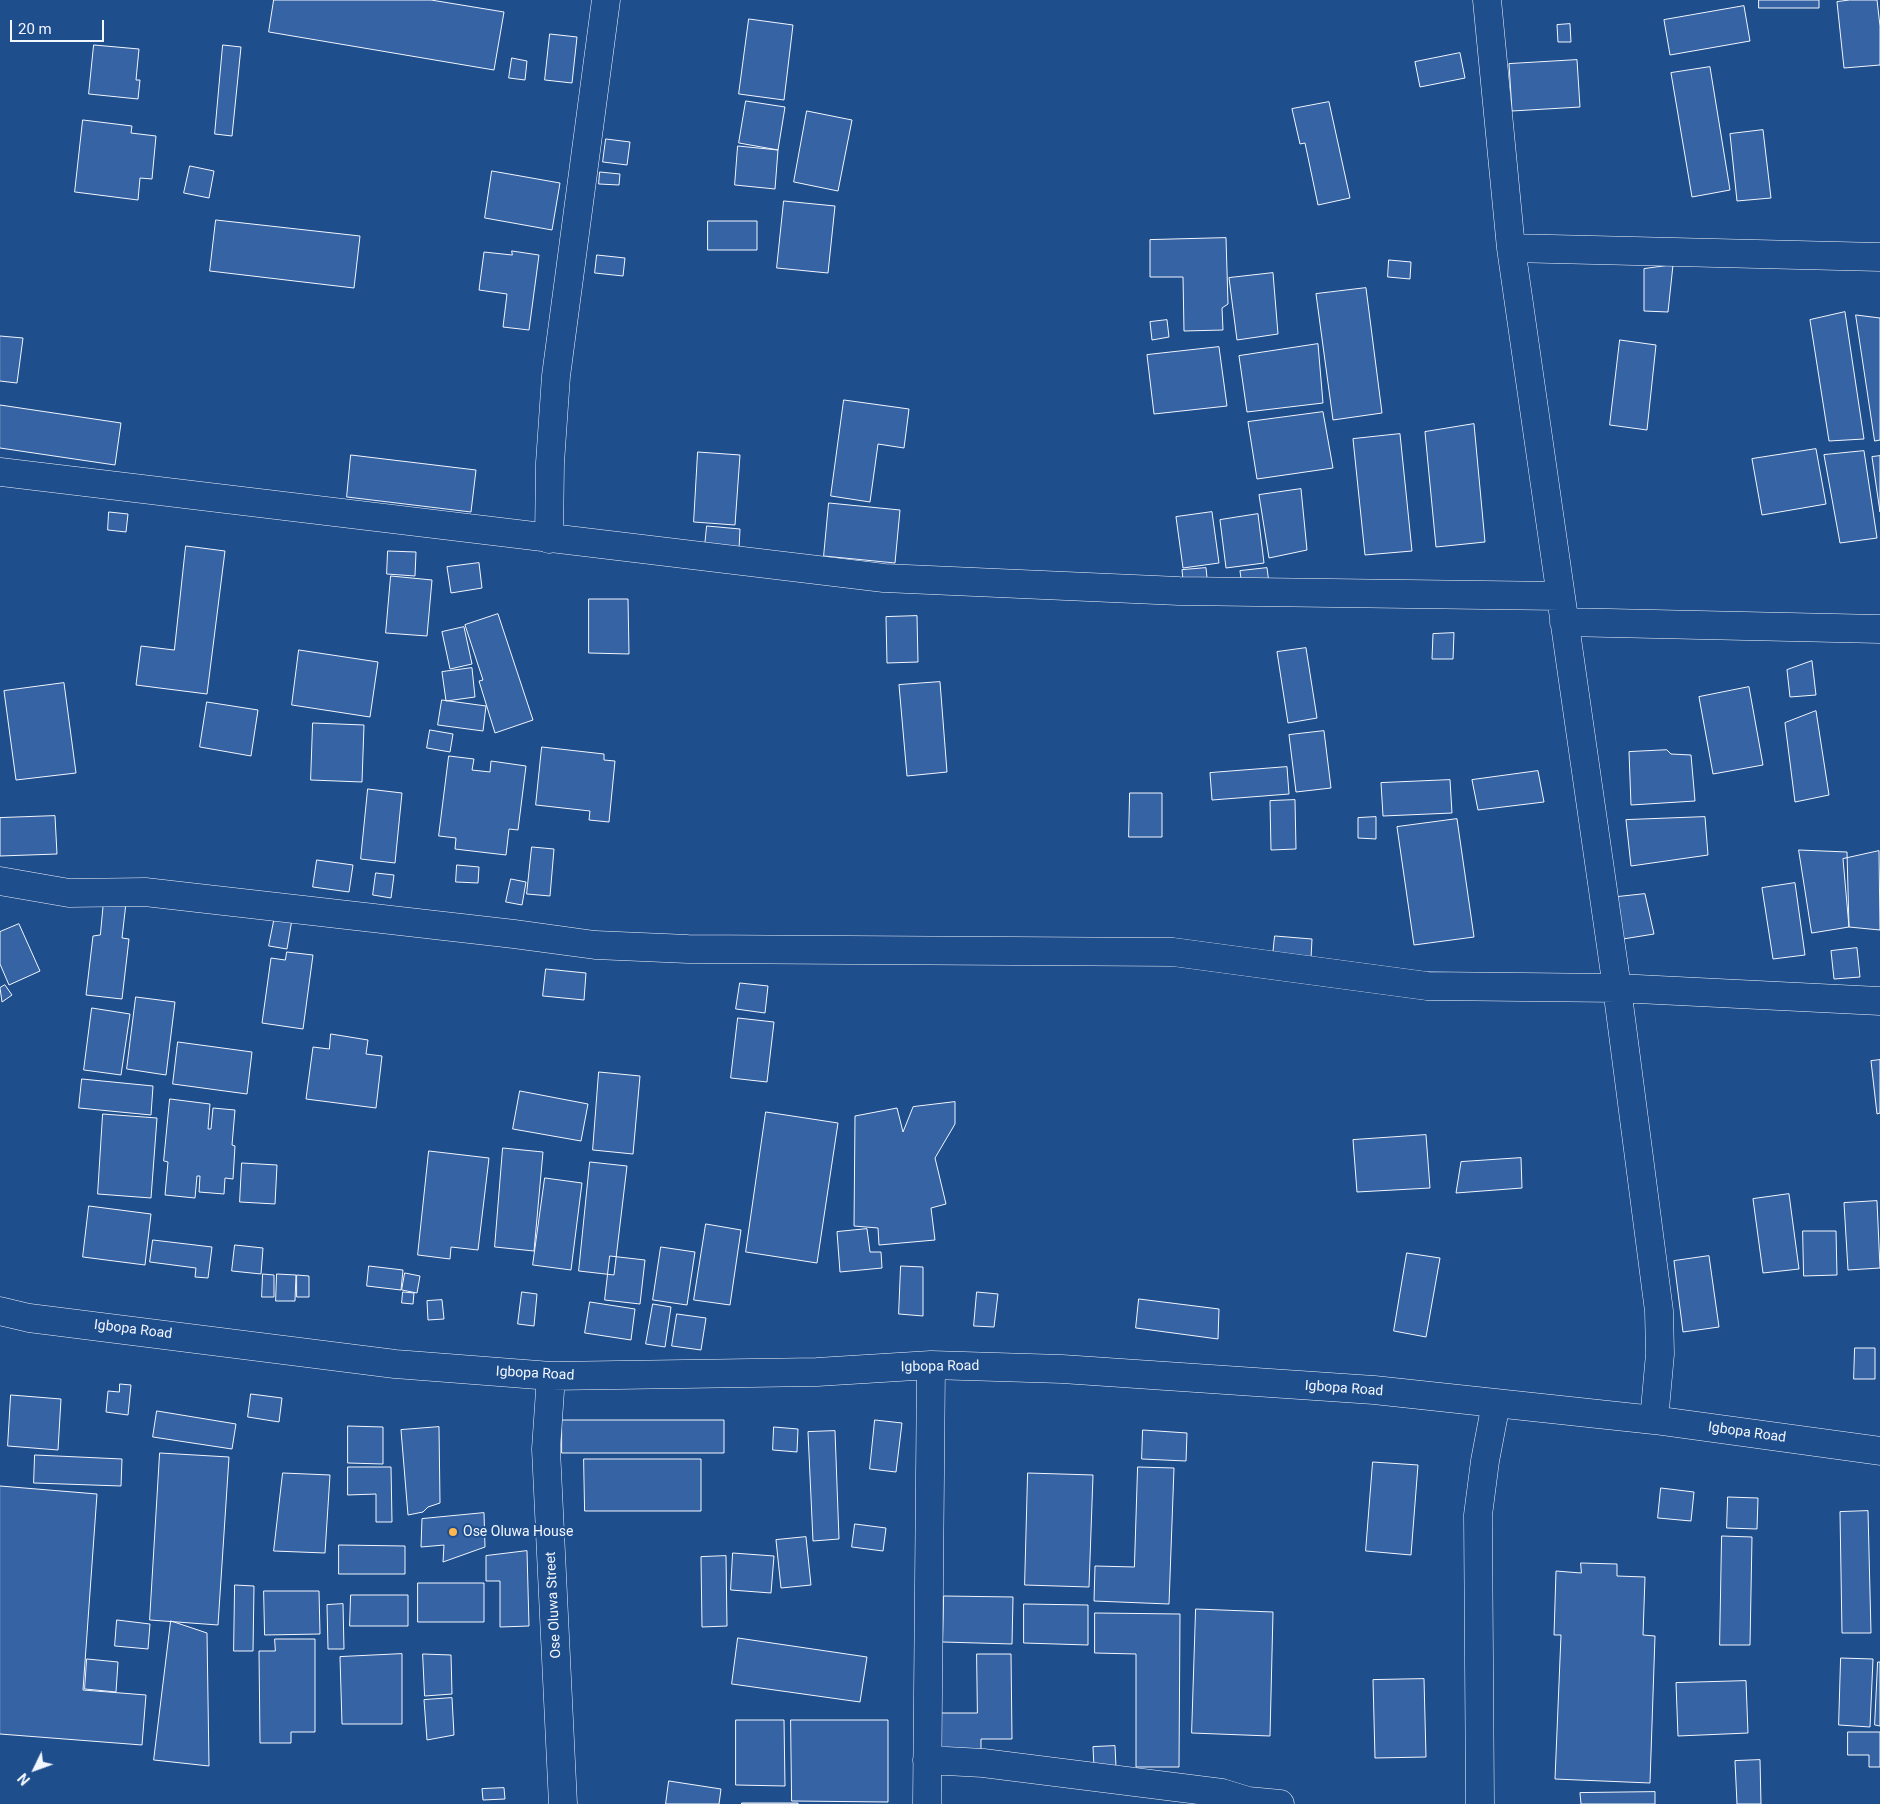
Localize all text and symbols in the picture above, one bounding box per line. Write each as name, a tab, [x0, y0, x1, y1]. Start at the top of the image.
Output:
scale bar	[12, 10, 106, 42]
text: 20 m	[18, 20, 52, 38]
street label: Igbopa Road	[93, 1317, 173, 1343]
street label: Igbopa Road	[901, 1358, 979, 1376]
street label: Igbopa Road	[495, 1364, 575, 1384]
street label: Igbopa Road	[1304, 1378, 1384, 1400]
street label: Igbopa Road	[1707, 1419, 1787, 1447]
place label: Ose Oluwa House	[463, 1524, 573, 1540]
marker: Ose Oluwa House	[447, 1526, 459, 1538]
street label: Ose Oluwa Street	[543, 1551, 565, 1659]
north arrow	[10, 1744, 60, 1794]
text: N	[15, 1770, 33, 1788]

